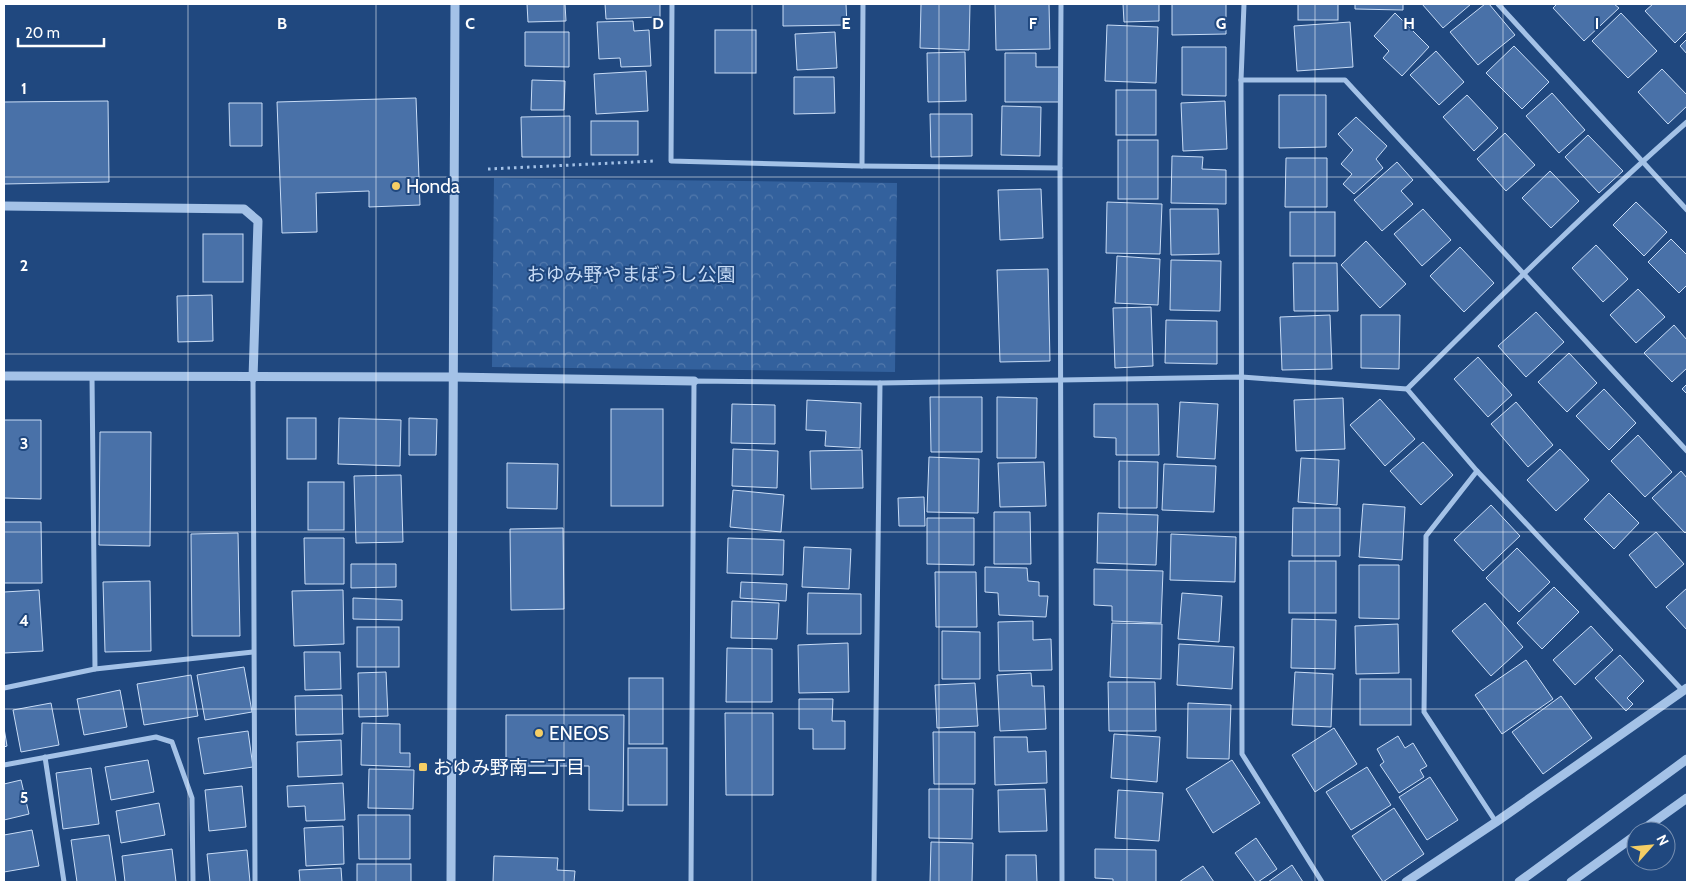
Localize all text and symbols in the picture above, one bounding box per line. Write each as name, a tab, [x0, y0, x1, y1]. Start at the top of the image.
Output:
text: B	[277, 14, 287, 33]
text: C	[465, 14, 475, 33]
text: D	[652, 14, 664, 33]
text: E	[841, 14, 851, 33]
text: F	[1029, 14, 1038, 33]
text: G	[1216, 14, 1226, 33]
text: H	[1403, 14, 1415, 33]
text: I	[1595, 14, 1599, 33]
scale bar	[18, 15, 104, 47]
text: 20 m	[25, 24, 60, 42]
text: 1	[21, 79, 27, 98]
place label: Honda	[406, 175, 460, 198]
marker: Honda	[390, 180, 402, 192]
text: 2	[20, 256, 28, 275]
park label: おゆみ野やまぼうし公園	[526, 263, 736, 286]
text: 3	[20, 434, 28, 453]
text: 4	[19, 611, 29, 630]
place label: ENEOS	[549, 722, 609, 745]
marker: ENEOS	[533, 727, 545, 739]
place label: おゆみ野南二丁目	[433, 756, 585, 779]
marker: おゆみ野南二丁目	[417, 761, 429, 773]
text: 5	[20, 788, 28, 807]
north arrow	[1626, 821, 1676, 871]
text: N	[1652, 832, 1673, 849]

